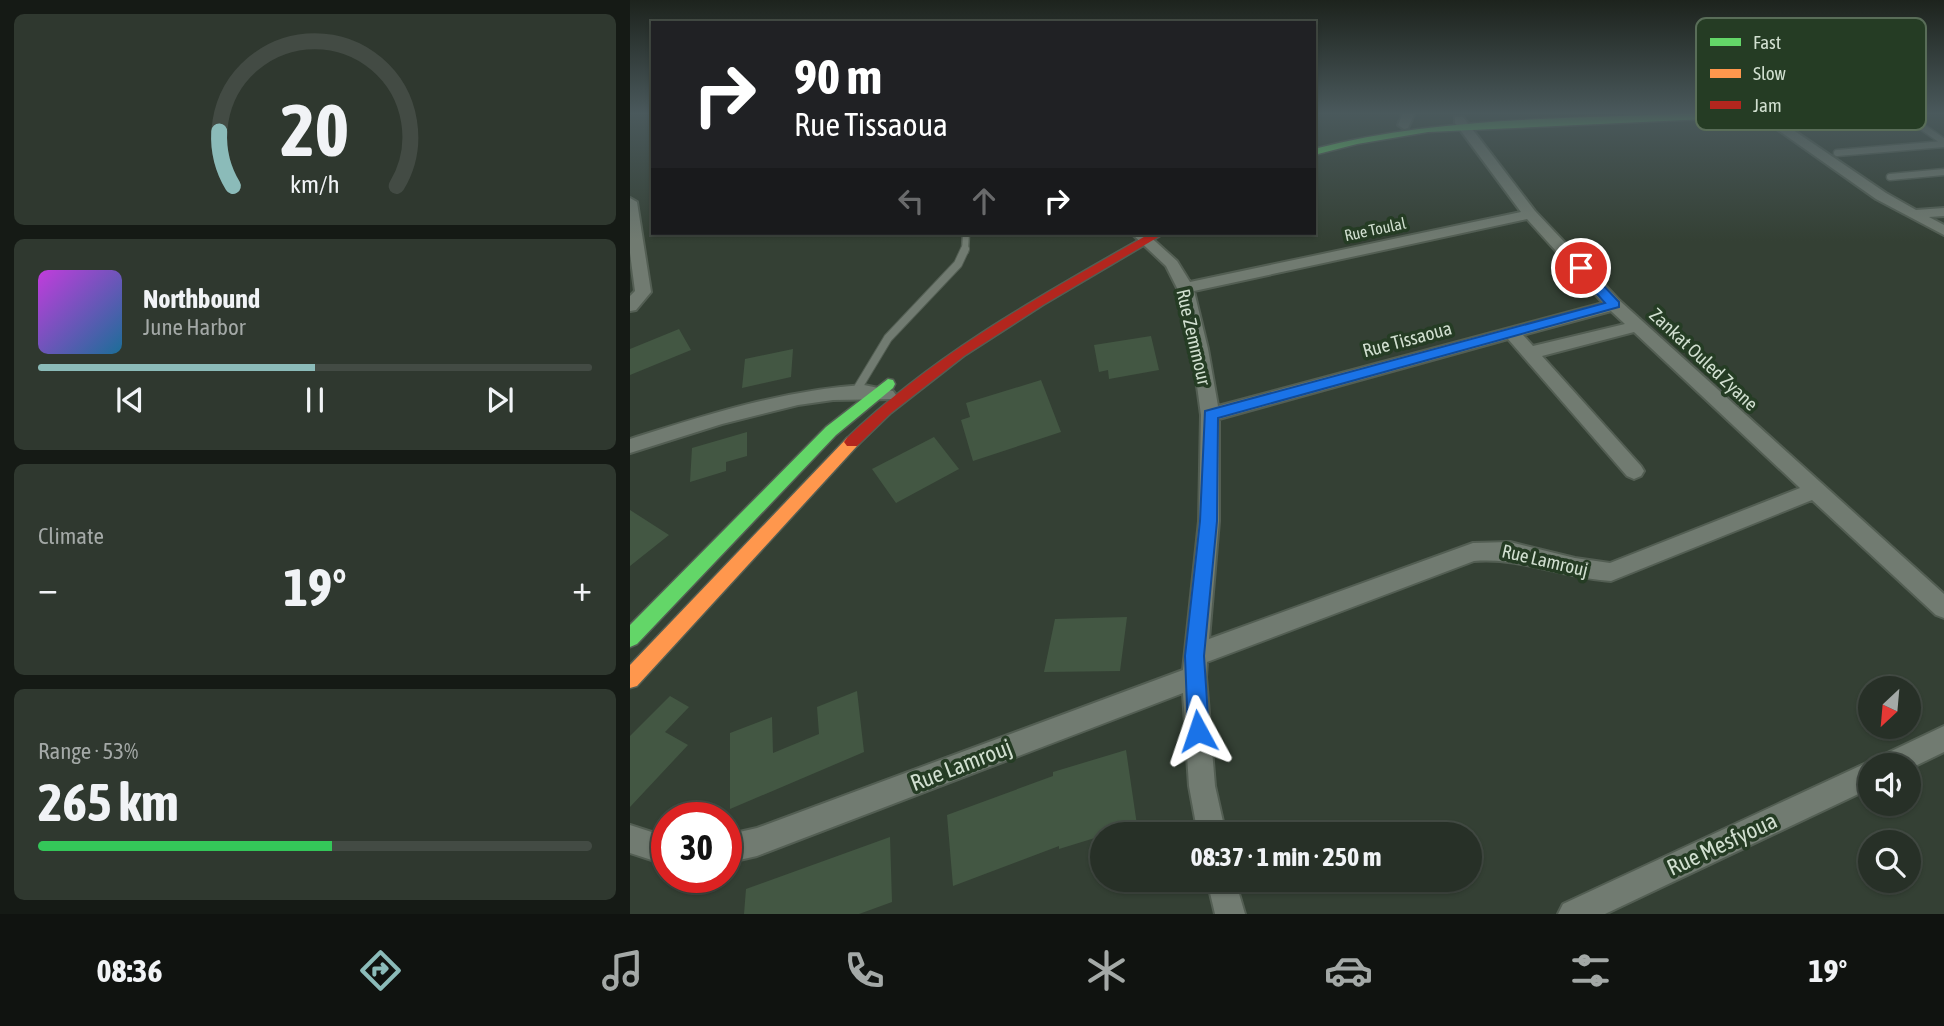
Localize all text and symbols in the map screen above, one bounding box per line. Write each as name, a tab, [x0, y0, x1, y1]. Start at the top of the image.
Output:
legend	[1696, 18, 1926, 130]
text: Fast	[1753, 31, 1781, 53]
text: 90 m	[794, 48, 882, 104]
icon: right	[679, 49, 770, 140]
text: Slow	[1753, 62, 1787, 84]
text: 20	[281, 88, 349, 171]
text: Jam	[1753, 94, 1782, 116]
text: Rue Tissaoua	[794, 106, 948, 143]
text: km/h	[290, 169, 340, 197]
icon: left	[892, 182, 930, 220]
icon: ahead	[965, 182, 1003, 220]
icon: right	[1038, 182, 1076, 220]
street label: Rue Toulal	[1343, 214, 1408, 244]
pin	[1551, 238, 1611, 298]
icon: arrive	[1562, 249, 1600, 287]
text: Northbound	[143, 284, 260, 314]
street label: Rue Zemmour	[1172, 287, 1216, 388]
street label: Zankat Ouled Zyane	[1645, 303, 1763, 415]
text: June Harbor	[143, 314, 246, 340]
street label: Rue Tissaoua	[1360, 317, 1454, 361]
icon: previous	[111, 381, 149, 419]
icon: pause	[296, 381, 334, 419]
icon: next	[481, 381, 519, 419]
text: Climate	[38, 523, 104, 549]
street label: Rue Lamrouj	[1500, 539, 1590, 581]
text: 19°	[283, 557, 347, 617]
text: −	[38, 566, 58, 609]
text: +	[572, 566, 592, 609]
north arrow	[1858, 676, 1922, 738]
map controls	[1858, 676, 1921, 893]
position arrow	[1161, 694, 1235, 768]
street label: Rue Lamrouj	[907, 734, 1015, 796]
text: Range · 53%	[38, 738, 138, 764]
button: sound	[1858, 753, 1921, 816]
text: 265 km	[38, 772, 179, 832]
speed limit sign: 30	[651, 802, 742, 893]
street label: Rue Mesfyoua	[1663, 807, 1781, 881]
button: search	[1858, 830, 1921, 893]
text: 08:37 · 1 min · 250 m	[1191, 842, 1381, 872]
icon: directions	[356, 946, 405, 995]
icon: music	[598, 946, 647, 995]
icon: phone	[840, 946, 889, 995]
icon: climate	[1082, 946, 1131, 995]
icon: car	[1324, 946, 1373, 995]
icon: filters	[1566, 946, 1615, 995]
text: 08:36	[97, 952, 162, 989]
text: 19°	[1808, 952, 1847, 989]

